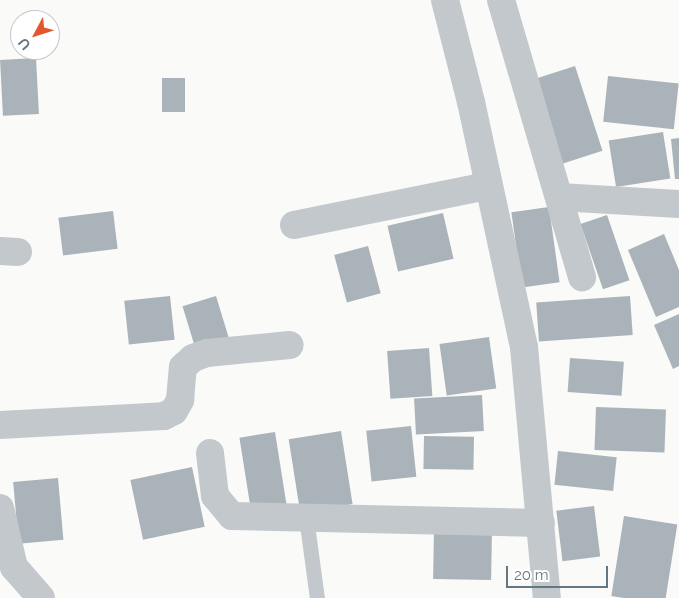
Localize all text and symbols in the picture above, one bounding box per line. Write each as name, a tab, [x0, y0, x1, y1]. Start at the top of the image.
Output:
north arrow	[10, 10, 60, 60]
text: U	[15, 35, 34, 53]
scale bar	[509, 556, 612, 588]
text: 20 m	[514, 566, 549, 584]

